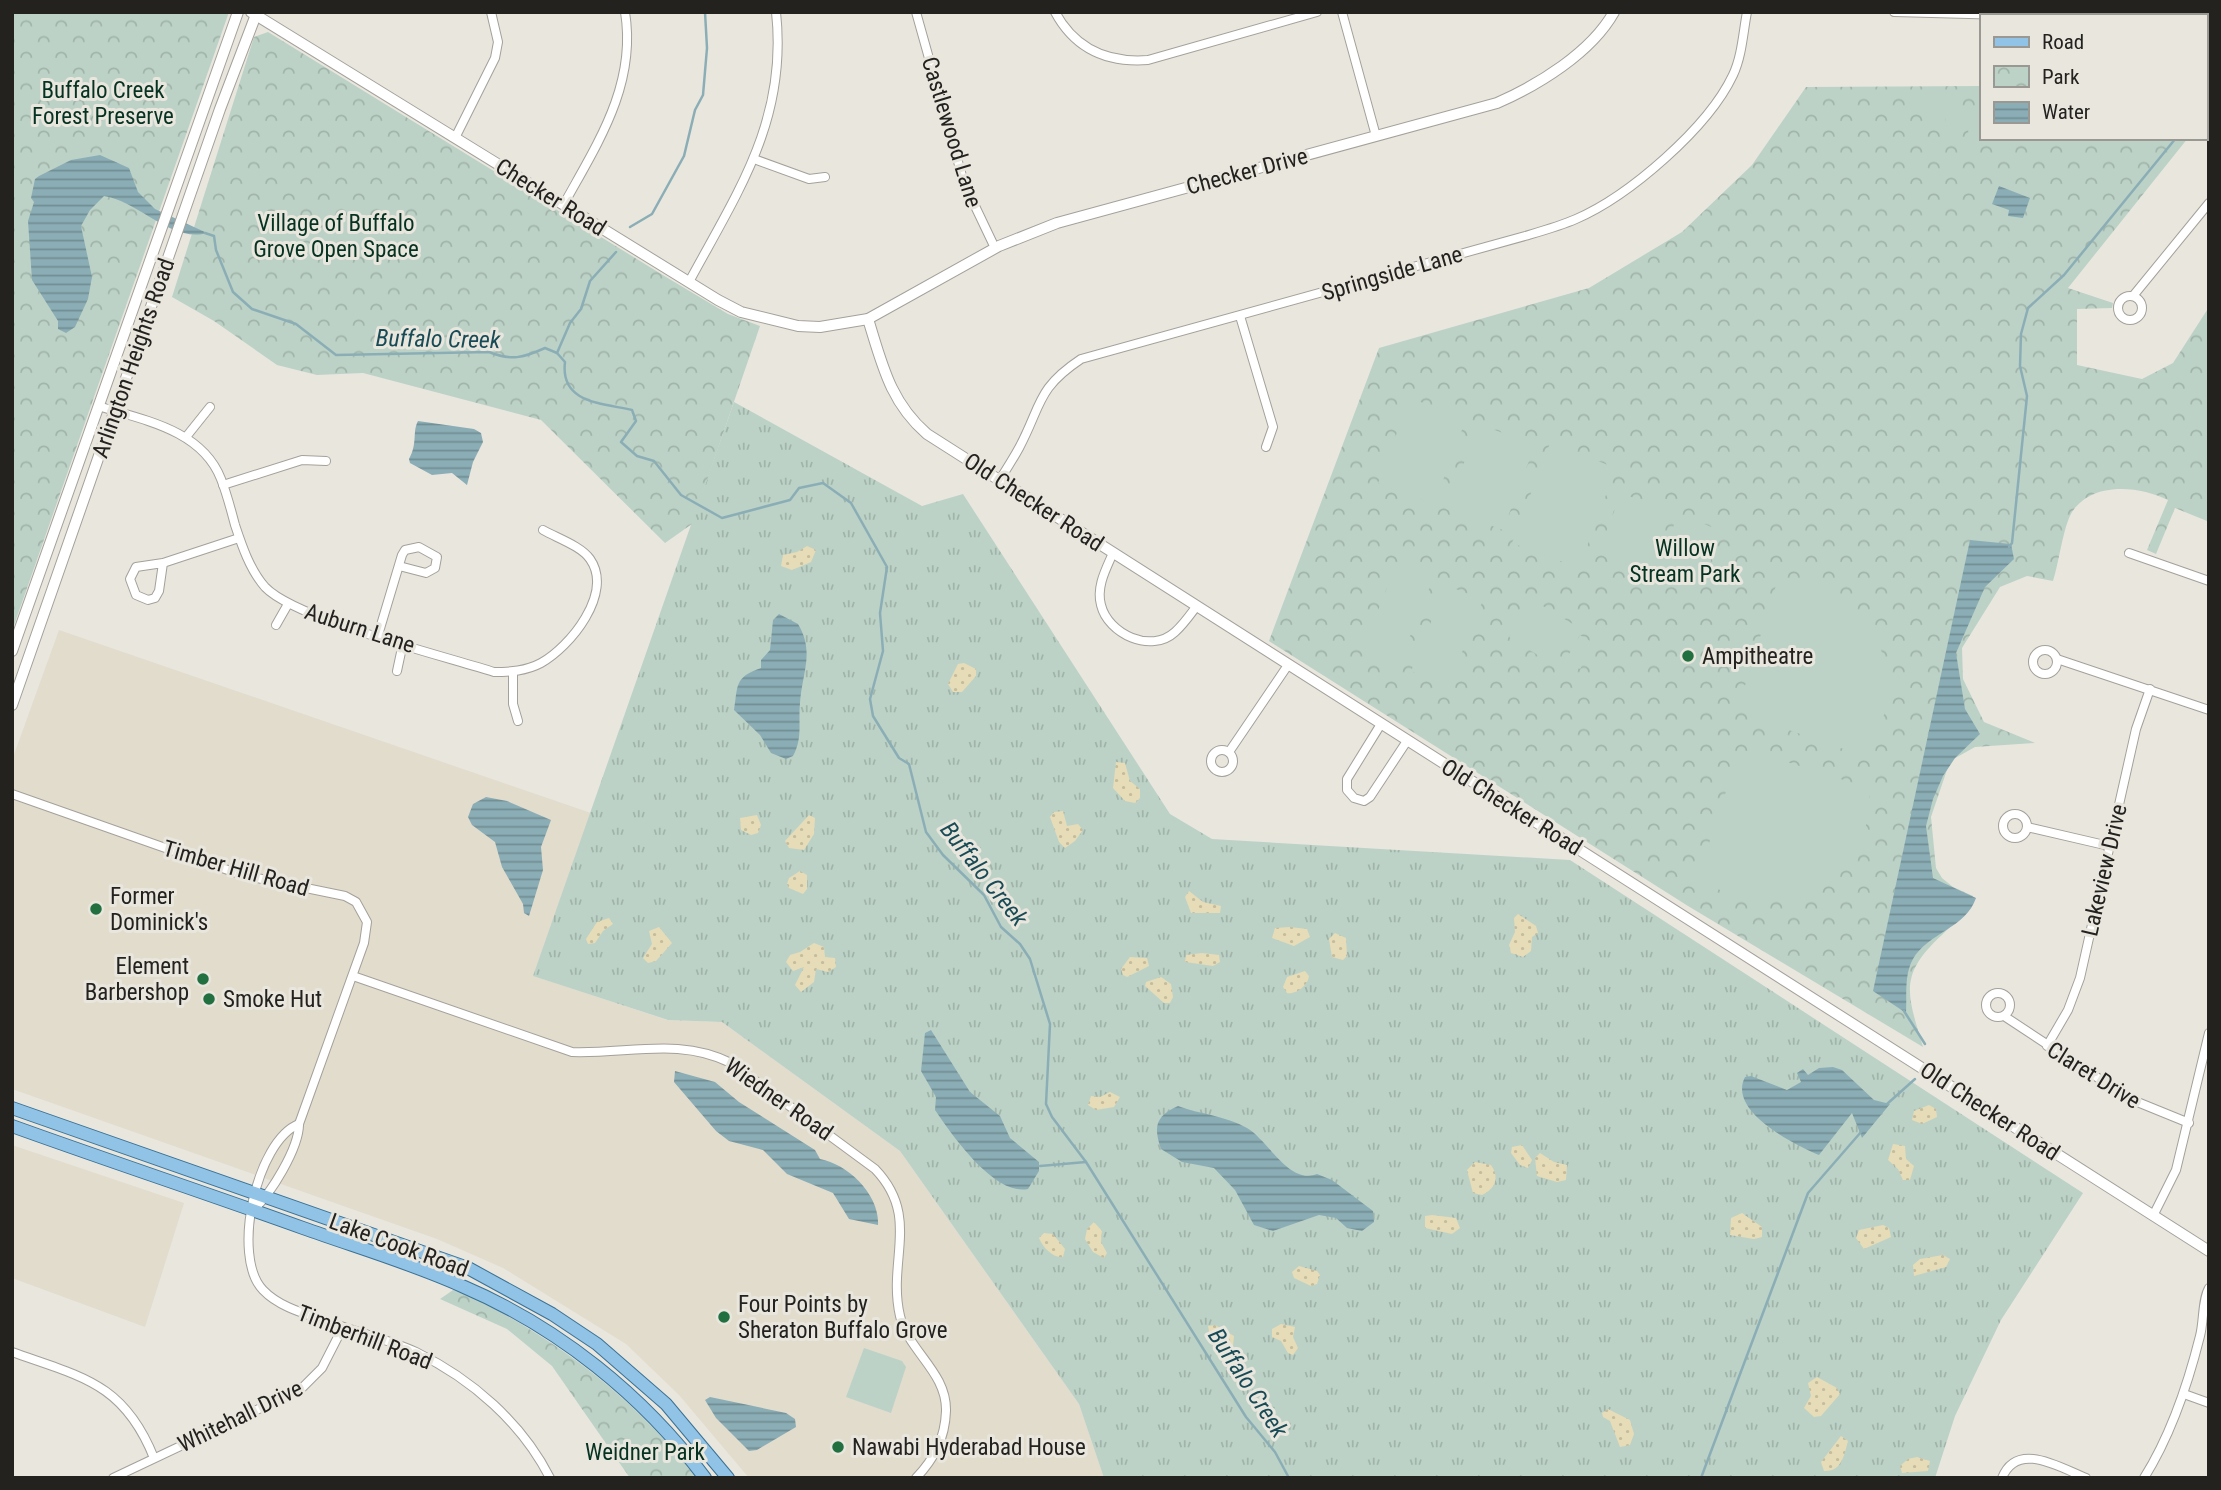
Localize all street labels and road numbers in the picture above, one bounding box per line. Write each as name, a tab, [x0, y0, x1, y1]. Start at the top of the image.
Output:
street label: Castlewood Lane	[916, 54, 987, 211]
street label: Checker Drive	[1183, 142, 1311, 201]
street label: Checker Road	[491, 153, 611, 242]
street label: Springside Lane	[1319, 240, 1466, 306]
street label: Arlington Heights Road	[87, 255, 180, 462]
street label: Old Checker Road	[959, 447, 1108, 558]
street label: Auburn Lane	[301, 598, 418, 659]
street label: Old Checker Road	[1436, 753, 1587, 861]
street label: Lakeview Drive	[2076, 801, 2133, 939]
street label: Timber Hill Road	[160, 835, 312, 902]
street label: Claret Drive	[2042, 1036, 2145, 1115]
street label: Wiedner Road	[720, 1052, 838, 1146]
street label: Old Checker Road	[1915, 1056, 2064, 1167]
street label: Lake Cook Road	[326, 1208, 472, 1283]
street label: Timberhill Road	[294, 1299, 436, 1376]
street label: Whitehall Drive	[173, 1375, 307, 1458]

